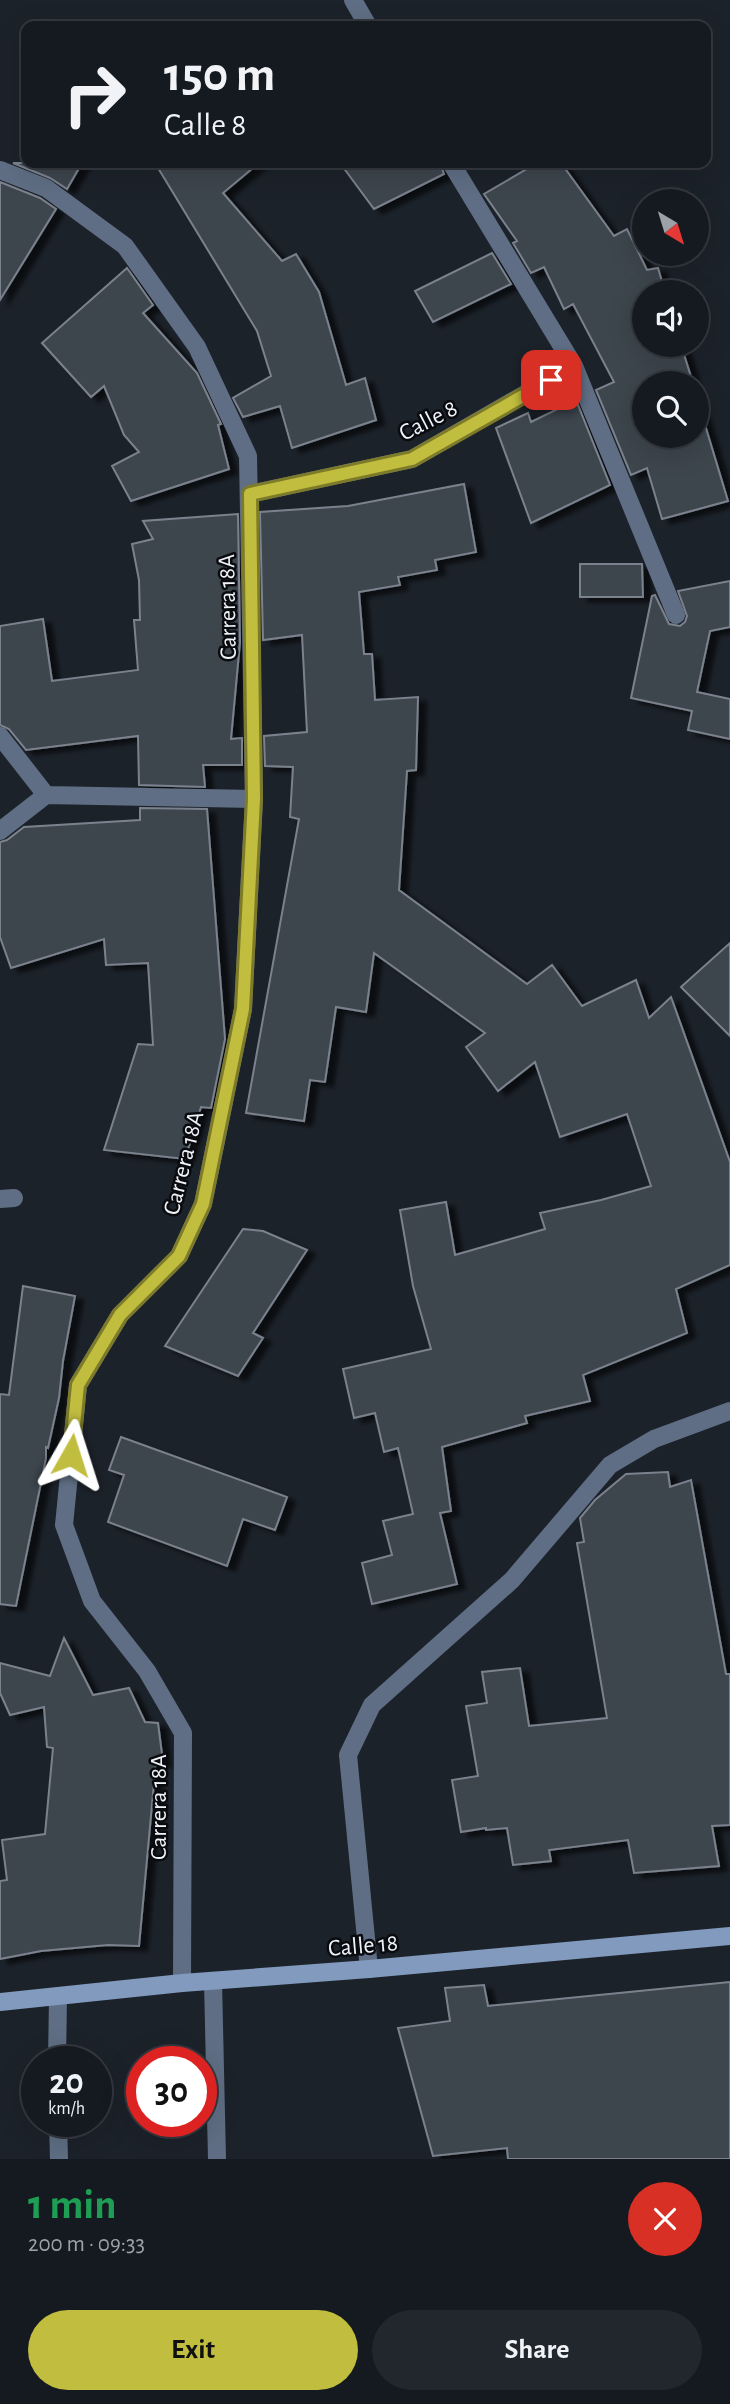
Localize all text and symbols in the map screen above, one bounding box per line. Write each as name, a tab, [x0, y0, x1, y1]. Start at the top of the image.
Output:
icon: right	[49, 49, 140, 140]
text: 150 m	[164, 51, 275, 100]
text: Calle 8	[164, 109, 246, 141]
north arrow	[632, 189, 709, 266]
map controls	[632, 189, 709, 448]
button: sound	[632, 280, 709, 357]
pin	[521, 350, 581, 410]
icon: arrive	[532, 361, 570, 399]
button: search	[632, 371, 709, 448]
street label: Calle 8	[395, 396, 461, 446]
street label: Carrera 18A	[215, 554, 241, 660]
street label: Carrera 18A	[160, 1109, 208, 1218]
position arrow	[34, 1418, 108, 1492]
street label: Carrera 18A	[147, 1754, 171, 1860]
street label: Calle 18	[327, 1931, 399, 1961]
speed limit sign: 30	[126, 2046, 217, 2137]
text: 20	[49, 2065, 84, 2100]
text: km/h	[48, 2100, 85, 2118]
button: close	[628, 2182, 702, 2256]
text: 1 min	[28, 2184, 117, 2226]
text: 200 m · 09:33	[28, 2233, 145, 2256]
button: Exit	[28, 2310, 358, 2390]
button: Share	[372, 2310, 702, 2390]

